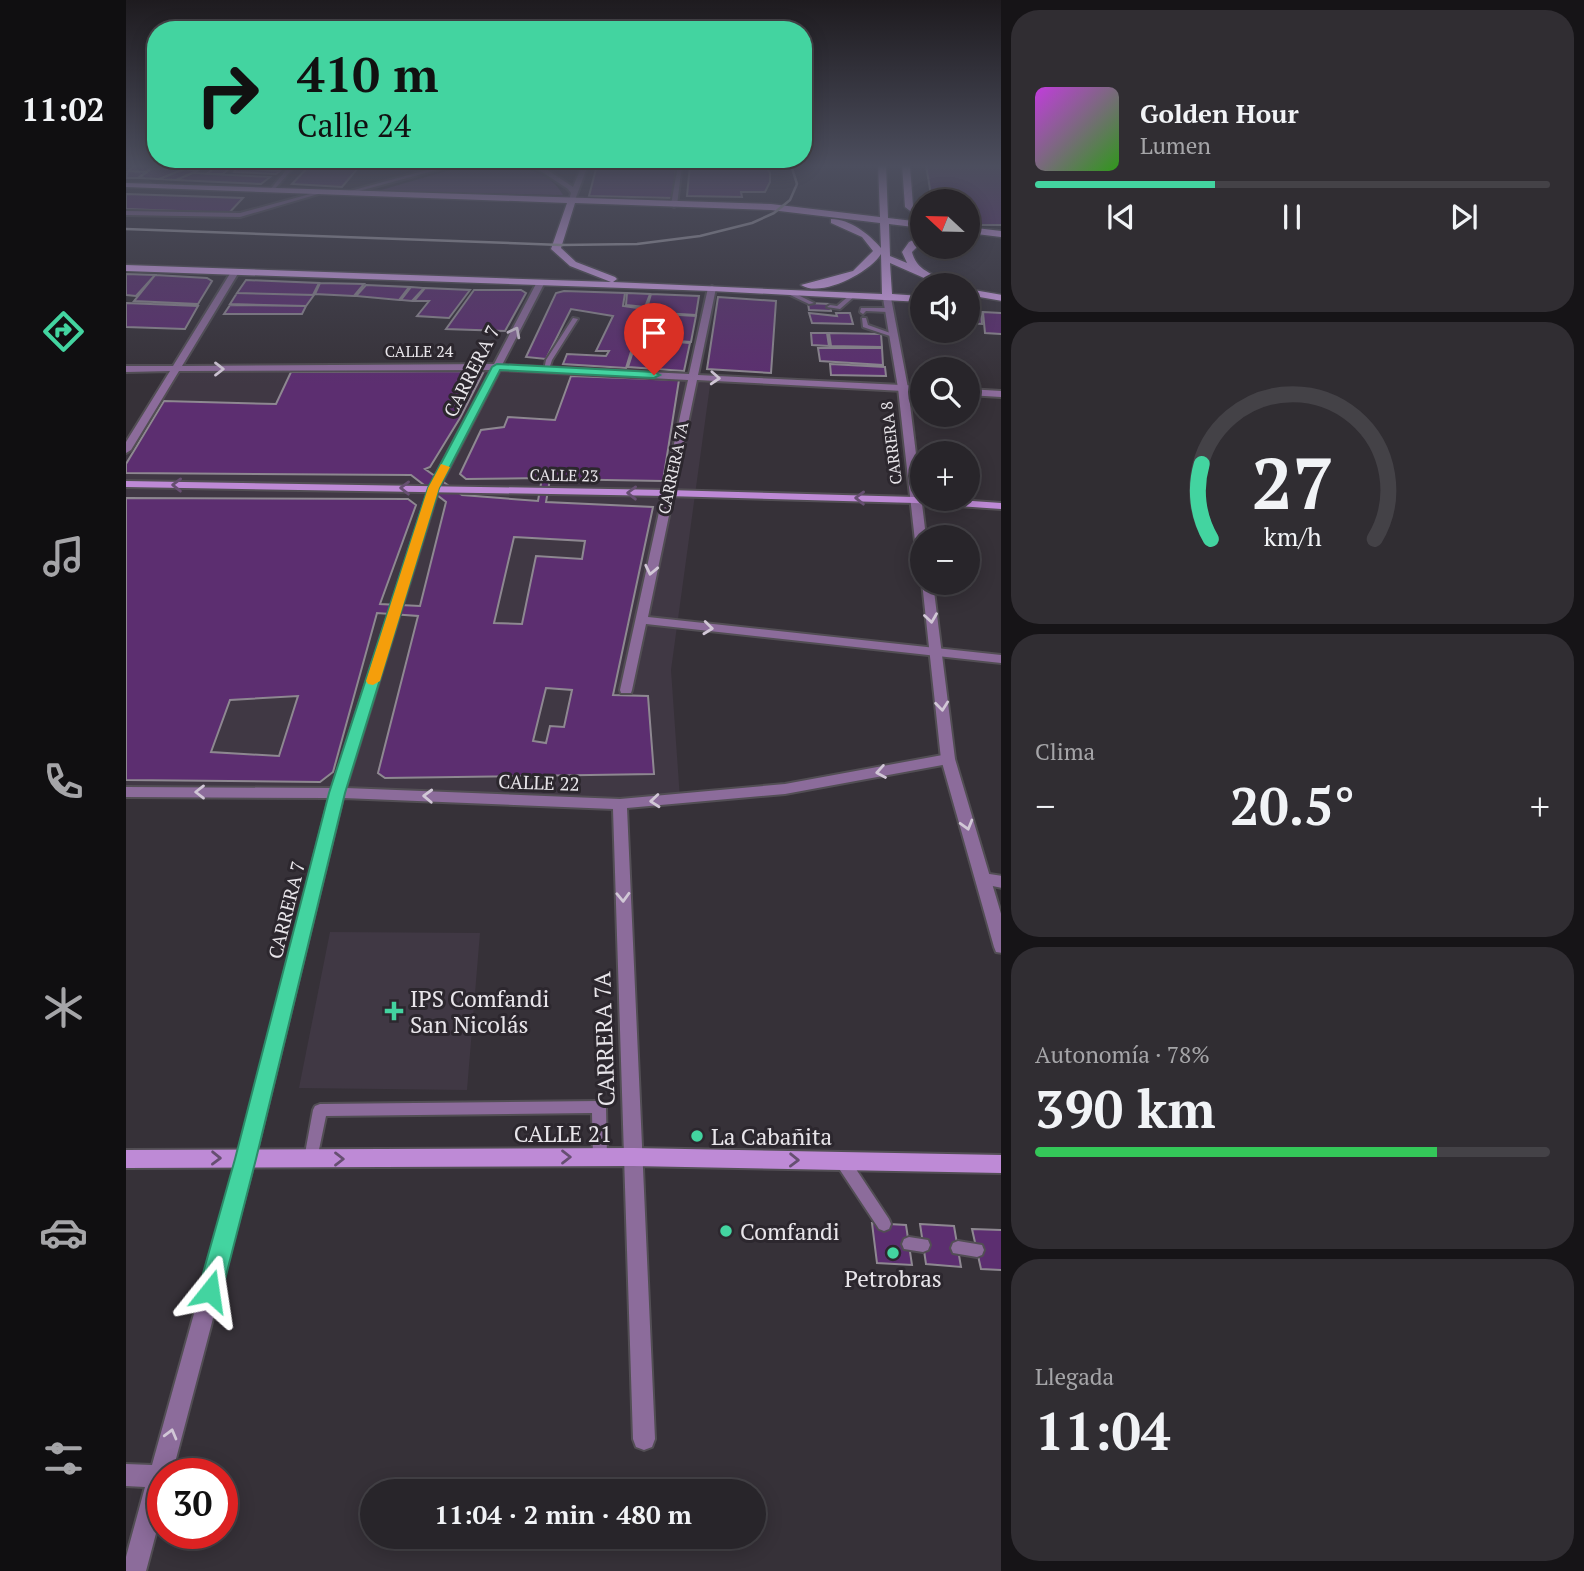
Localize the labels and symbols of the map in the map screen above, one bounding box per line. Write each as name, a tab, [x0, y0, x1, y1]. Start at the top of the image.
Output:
north arrow	[910, 189, 980, 259]
pin	[624, 303, 684, 375]
street label: CARRERA 7	[437, 321, 505, 421]
one-way arrow	[506, 326, 520, 339]
street label: CALLE 24	[385, 340, 454, 362]
one-way arrow	[214, 361, 224, 377]
one-way arrow	[710, 370, 721, 385]
street label: CARRERA 8	[875, 400, 907, 486]
street label: CARRERA 7A	[652, 420, 694, 516]
street label: CALLE 23	[529, 463, 599, 487]
one-way arrow	[172, 477, 182, 493]
one-way arrow	[399, 480, 410, 496]
one-way arrow	[627, 485, 638, 500]
one-way arrow	[854, 490, 865, 506]
one-way arrow	[644, 564, 659, 576]
one-way arrow	[924, 612, 939, 624]
one-way arrow	[702, 620, 714, 635]
one-way arrow	[934, 701, 949, 712]
one-way arrow	[875, 763, 887, 778]
street label: CALLE 22	[498, 768, 580, 796]
one-way arrow	[195, 784, 205, 800]
one-way arrow	[422, 789, 433, 804]
one-way arrow	[649, 793, 660, 808]
one-way arrow	[959, 819, 973, 831]
street label: CARRERA 7	[262, 859, 310, 961]
one-way arrow	[616, 891, 631, 902]
street label: CARRERA 7A	[586, 971, 622, 1107]
place label: IPS Comfandi San Nicolás	[410, 983, 549, 1040]
marker: IPS Comfandi San Nicolás	[384, 1001, 404, 1021]
street label: CALLE 21	[514, 1118, 612, 1149]
place label: La Cabañita	[711, 1121, 833, 1152]
marker: La Cabañita	[689, 1128, 705, 1144]
one-way arrow	[561, 1149, 572, 1165]
one-way arrow	[210, 1151, 221, 1166]
one-way arrow	[334, 1151, 344, 1167]
one-way arrow	[788, 1153, 799, 1168]
place label: Comfandi	[740, 1216, 840, 1247]
marker: Comfandi	[718, 1223, 734, 1239]
marker: Petrobras	[885, 1245, 901, 1261]
position arrow	[173, 1254, 247, 1328]
place label: Petrobras	[844, 1263, 942, 1294]
one-way arrow	[163, 1428, 177, 1440]
speed limit sign: 30	[147, 1458, 238, 1549]

